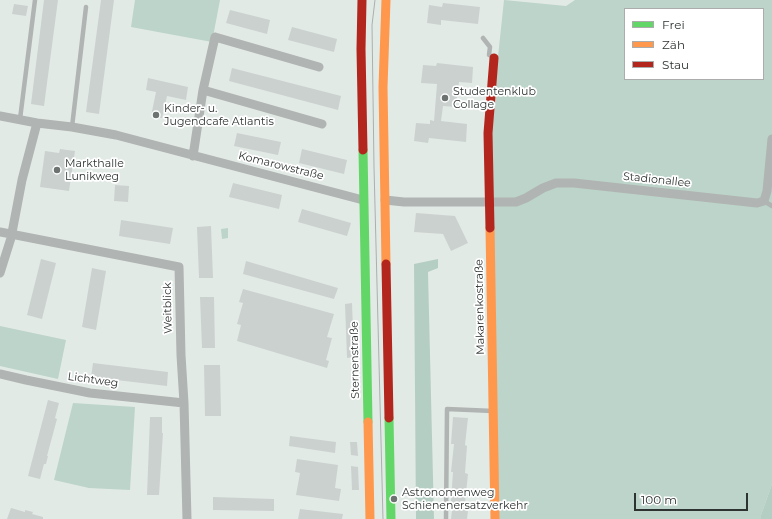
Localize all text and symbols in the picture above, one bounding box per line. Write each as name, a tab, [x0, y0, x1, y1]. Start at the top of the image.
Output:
legend	[624, 8, 764, 80]
text: Frei	[662, 17, 685, 32]
text: Zäh	[662, 37, 685, 52]
text: Stau	[662, 57, 689, 72]
place label: Studentenklub Collage	[453, 85, 536, 111]
marker: Studentenklub Collage	[440, 93, 450, 103]
place label: Kinder- u. Jugendcafe Atlantis	[164, 102, 274, 128]
marker: Kinder- u. Jugendcafe Atlantis	[151, 110, 161, 120]
street label: Komarowstraße	[237, 149, 325, 183]
place label: Markthalle Lunikweg	[65, 157, 124, 183]
marker: Markthalle Lunikweg	[52, 165, 62, 175]
street label: Stadionallee	[623, 170, 691, 190]
street label: Makarenkostraße	[473, 259, 487, 355]
street label: Weitblick	[161, 282, 175, 334]
street label: Sternenstraße	[348, 321, 362, 399]
street label: Lichtweg	[67, 370, 119, 390]
scale bar	[636, 485, 750, 511]
place label: Astronomenweg Schienenersatzverkehr	[402, 486, 528, 512]
text: 100 m	[641, 492, 677, 507]
marker: Astronomenweg Schienenersatzverkehr	[389, 494, 399, 504]

